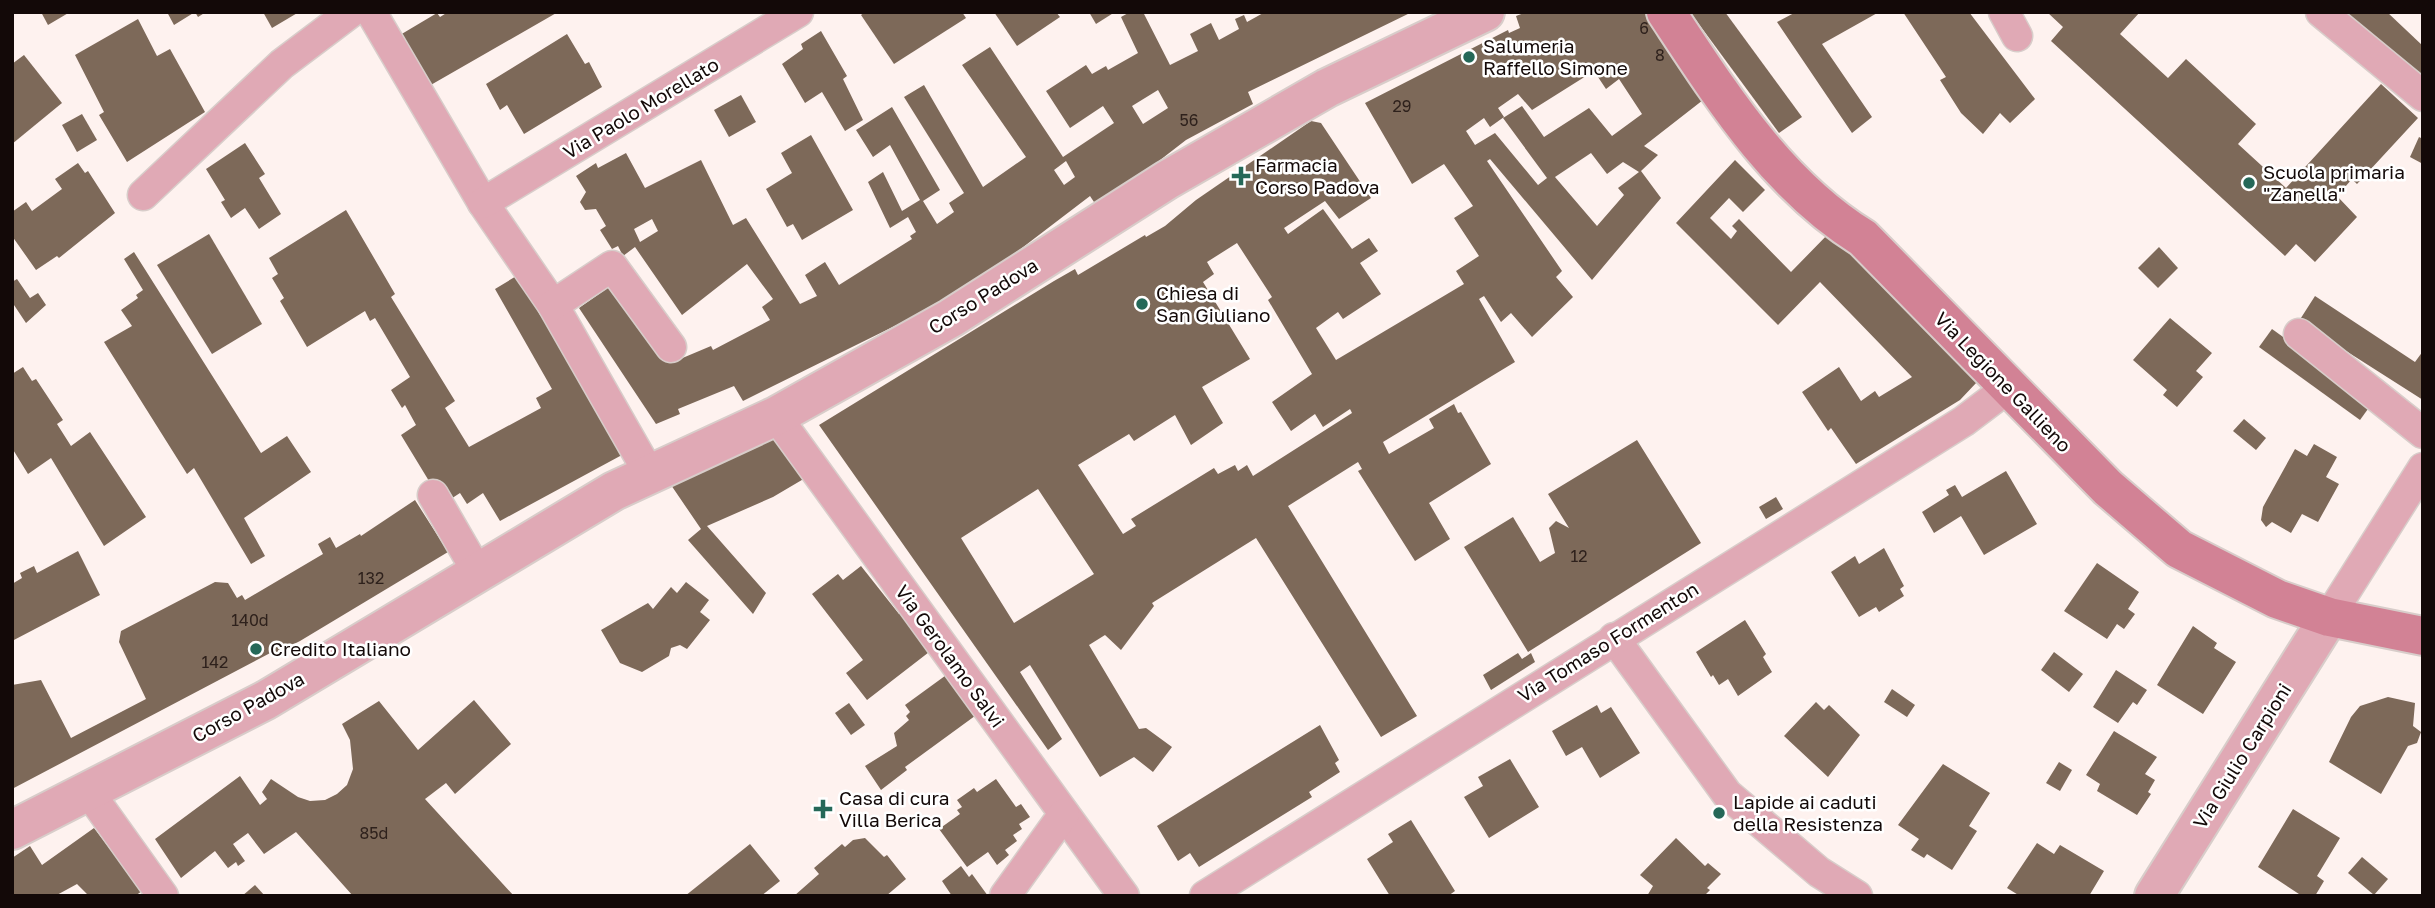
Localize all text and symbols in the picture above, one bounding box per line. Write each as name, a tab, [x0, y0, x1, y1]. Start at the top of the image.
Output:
house number: 6	[1639, 18, 1649, 38]
place label: Salumeria Raffello Simone	[1483, 34, 1628, 79]
house number: 8	[1655, 45, 1665, 65]
marker: Salumeria Raffello Simone	[1461, 49, 1477, 65]
street label: Via Paolo Morellato	[559, 52, 723, 163]
house number: 29	[1393, 96, 1411, 116]
house number: 56	[1180, 110, 1198, 130]
place label: Farmacia Corso Padova	[1255, 153, 1379, 198]
place label: Scuola primaria "Zanella"	[2263, 160, 2405, 205]
marker: Farmacia Corso Padova	[1233, 168, 1249, 184]
marker: Scuola primaria "Zanella"	[2241, 175, 2257, 191]
street label: Corso Padova	[924, 253, 1042, 338]
place label: Chiesa di San Giuliano	[1156, 281, 1270, 326]
marker: Chiesa di San Giuliano	[1134, 296, 1150, 312]
street label: Via Legione Gallieno	[1930, 307, 2076, 457]
house number: 12	[1570, 546, 1588, 566]
house number: 132	[358, 568, 384, 588]
street label: Via Tomaso Formenton	[1513, 577, 1702, 707]
street label: Via Gerolamo Salvi	[891, 580, 1010, 731]
house number: 140d	[231, 610, 269, 630]
place label: Credito Italiano	[270, 637, 411, 660]
marker: Credito Italiano	[248, 641, 264, 657]
house number: 142	[202, 652, 228, 672]
street label: Corso Padova	[188, 666, 308, 747]
street label: Via Giulio Carpioni	[2188, 679, 2295, 832]
place label: Casa di cura Villa Berica	[839, 786, 950, 831]
place label: Lapide ai caduti della Resistenza	[1733, 790, 1883, 835]
marker: Casa di cura Villa Berica	[813, 799, 833, 819]
marker: Lapide ai caduti della Resistenza	[1711, 805, 1727, 821]
house number: 85d	[360, 823, 388, 843]

